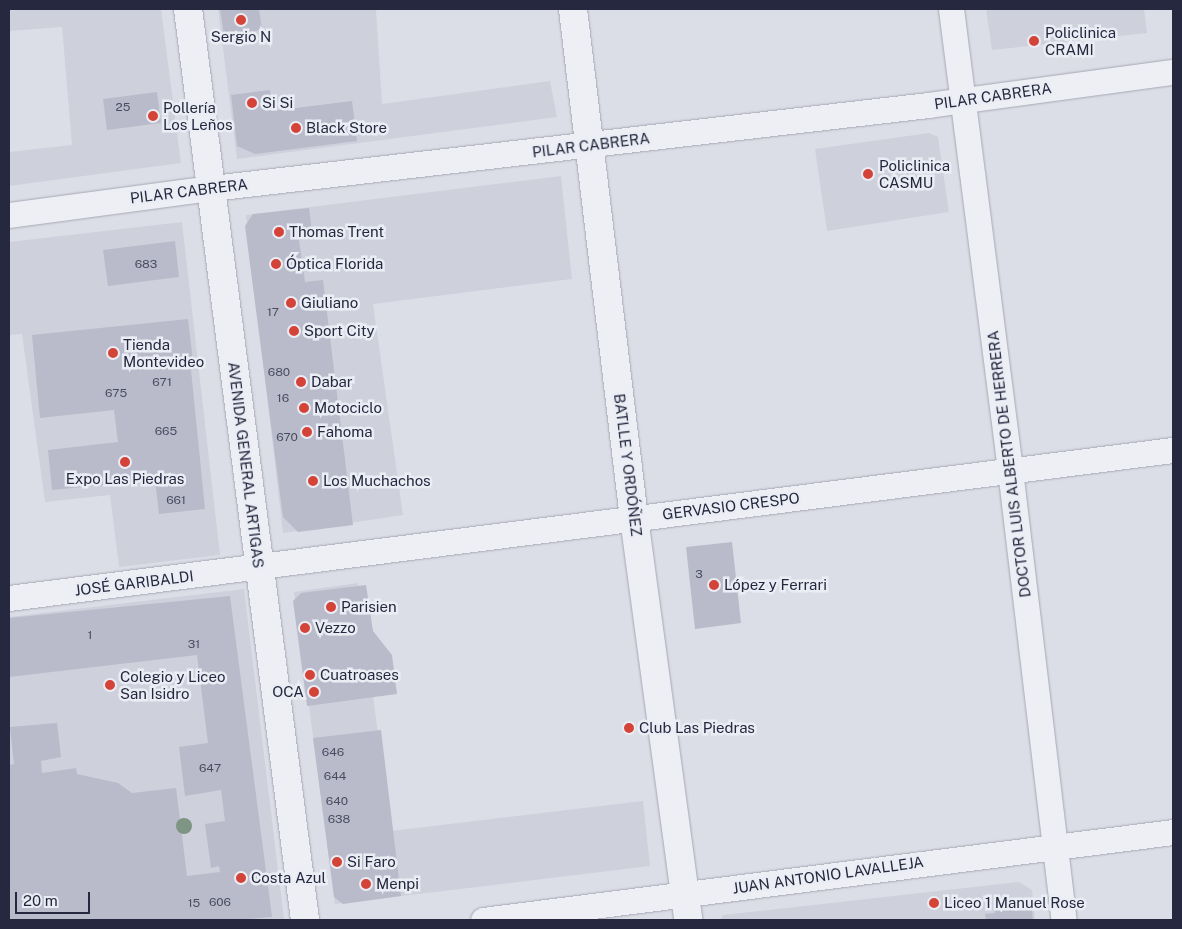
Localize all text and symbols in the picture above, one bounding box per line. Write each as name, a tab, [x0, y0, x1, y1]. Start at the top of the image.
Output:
marker: Sergio N	[235, 14, 247, 26]
place label: Policlinica CRAMI	[1045, 23, 1116, 58]
place label: Sergio N	[211, 28, 271, 46]
marker: Policlinica CRAMI	[1027, 34, 1041, 48]
street label: PILAR CABRERA	[933, 79, 1053, 113]
place label: Si Si	[262, 94, 293, 112]
marker: Si Si	[246, 97, 258, 109]
place label: Pollería Los Leños	[163, 98, 233, 133]
house number: 25	[116, 101, 130, 115]
marker: Pollería Los Leños	[147, 110, 159, 122]
place label: Black Store	[306, 119, 387, 137]
marker: Black Store	[290, 122, 302, 134]
street label: PILAR CABRERA	[531, 129, 651, 161]
place label: Policlinica CASMU	[879, 156, 950, 191]
marker: Policlinica CASMU	[861, 167, 875, 181]
street label: PILAR CABRERA	[129, 175, 249, 207]
place label: Thomas Trent	[289, 223, 384, 241]
marker: Thomas Trent	[273, 226, 285, 238]
place label: Óptica Florida	[286, 255, 383, 273]
house number: 683	[135, 258, 157, 272]
marker: Óptica Florida	[270, 258, 282, 270]
place label: Giuliano	[301, 294, 358, 312]
marker: Giuliano	[285, 297, 297, 309]
house number: 17	[267, 306, 279, 320]
place label: Sport City	[304, 322, 374, 340]
marker: Sport City	[288, 325, 300, 337]
street label: DOCTOR LUIS ALBERTO DE HERRERA	[984, 329, 1034, 599]
place label: Tienda Montevideo	[123, 335, 204, 370]
marker: Tienda Montevideo	[107, 347, 119, 359]
street label: AVENIDA GENERAL ARTIGAS	[224, 361, 268, 569]
house number: 680	[268, 366, 290, 380]
place label: Dabar	[311, 373, 353, 391]
house number: 671	[152, 376, 172, 390]
marker: Dabar	[295, 376, 307, 388]
house number: 675	[105, 387, 127, 401]
house number: 16	[277, 392, 289, 406]
street label: BATLLE Y ORDÓÑEZ	[610, 392, 646, 538]
place label: Motociclo	[314, 399, 382, 417]
marker: Motociclo	[298, 402, 310, 414]
place label: Fahoma	[317, 423, 372, 441]
house number: 665	[155, 425, 177, 439]
marker: Fahoma	[301, 426, 313, 438]
house number: 670	[276, 431, 298, 445]
marker: Expo Las Piedras	[119, 456, 131, 468]
place label: Expo Las Piedras	[66, 470, 184, 488]
place label: Los Muchachos	[323, 472, 431, 490]
marker: Los Muchachos	[307, 475, 319, 487]
street label: GERVASIO CRESPO	[661, 489, 801, 523]
house number: 661	[166, 494, 186, 508]
street label: JOSÉ GARIBALDI	[73, 567, 195, 599]
house number: 3	[695, 568, 703, 582]
place label: López y Ferrari	[724, 576, 827, 594]
marker: López y Ferrari	[708, 579, 720, 591]
place label: Parisien	[341, 598, 397, 616]
marker: Parisien	[325, 601, 337, 613]
place label: Vezzo	[315, 619, 356, 637]
marker: Vezzo	[299, 622, 311, 634]
house number: 1	[88, 629, 92, 643]
house number: 31	[188, 638, 200, 652]
place label: Cuatroases	[320, 666, 399, 684]
place label: Colegio y Liceo San Isidro	[120, 667, 226, 702]
marker: Cuatroases	[304, 669, 316, 681]
marker: Colegio y Liceo San Isidro	[104, 679, 116, 691]
place label: OCA	[272, 683, 304, 701]
marker: OCA	[308, 686, 320, 698]
place label: Club Las Piedras	[639, 719, 755, 737]
marker: Club Las Piedras	[623, 722, 635, 734]
house number: 646	[322, 746, 344, 760]
house number: 647	[199, 762, 221, 776]
house number: 644	[324, 770, 346, 784]
house number: 640	[326, 795, 348, 809]
house number: 638	[328, 813, 350, 827]
place label: Si Faro	[347, 853, 396, 871]
street label: JUAN ANTONIO LAVALLEJA	[731, 853, 925, 897]
marker: Si Faro	[331, 856, 343, 868]
place label: Costa Azul	[251, 869, 326, 887]
marker: Costa Azul	[235, 872, 247, 884]
place label: Menpi	[376, 875, 419, 893]
marker: Menpi	[360, 878, 372, 890]
scale bar	[18, 882, 92, 914]
text: 20 m	[23, 892, 58, 909]
place label: Liceo 1 Manuel Rose	[944, 894, 1085, 912]
house number: 606	[209, 896, 231, 910]
house number: 15	[188, 897, 200, 911]
marker: Liceo 1 Manuel Rose	[928, 897, 940, 909]

